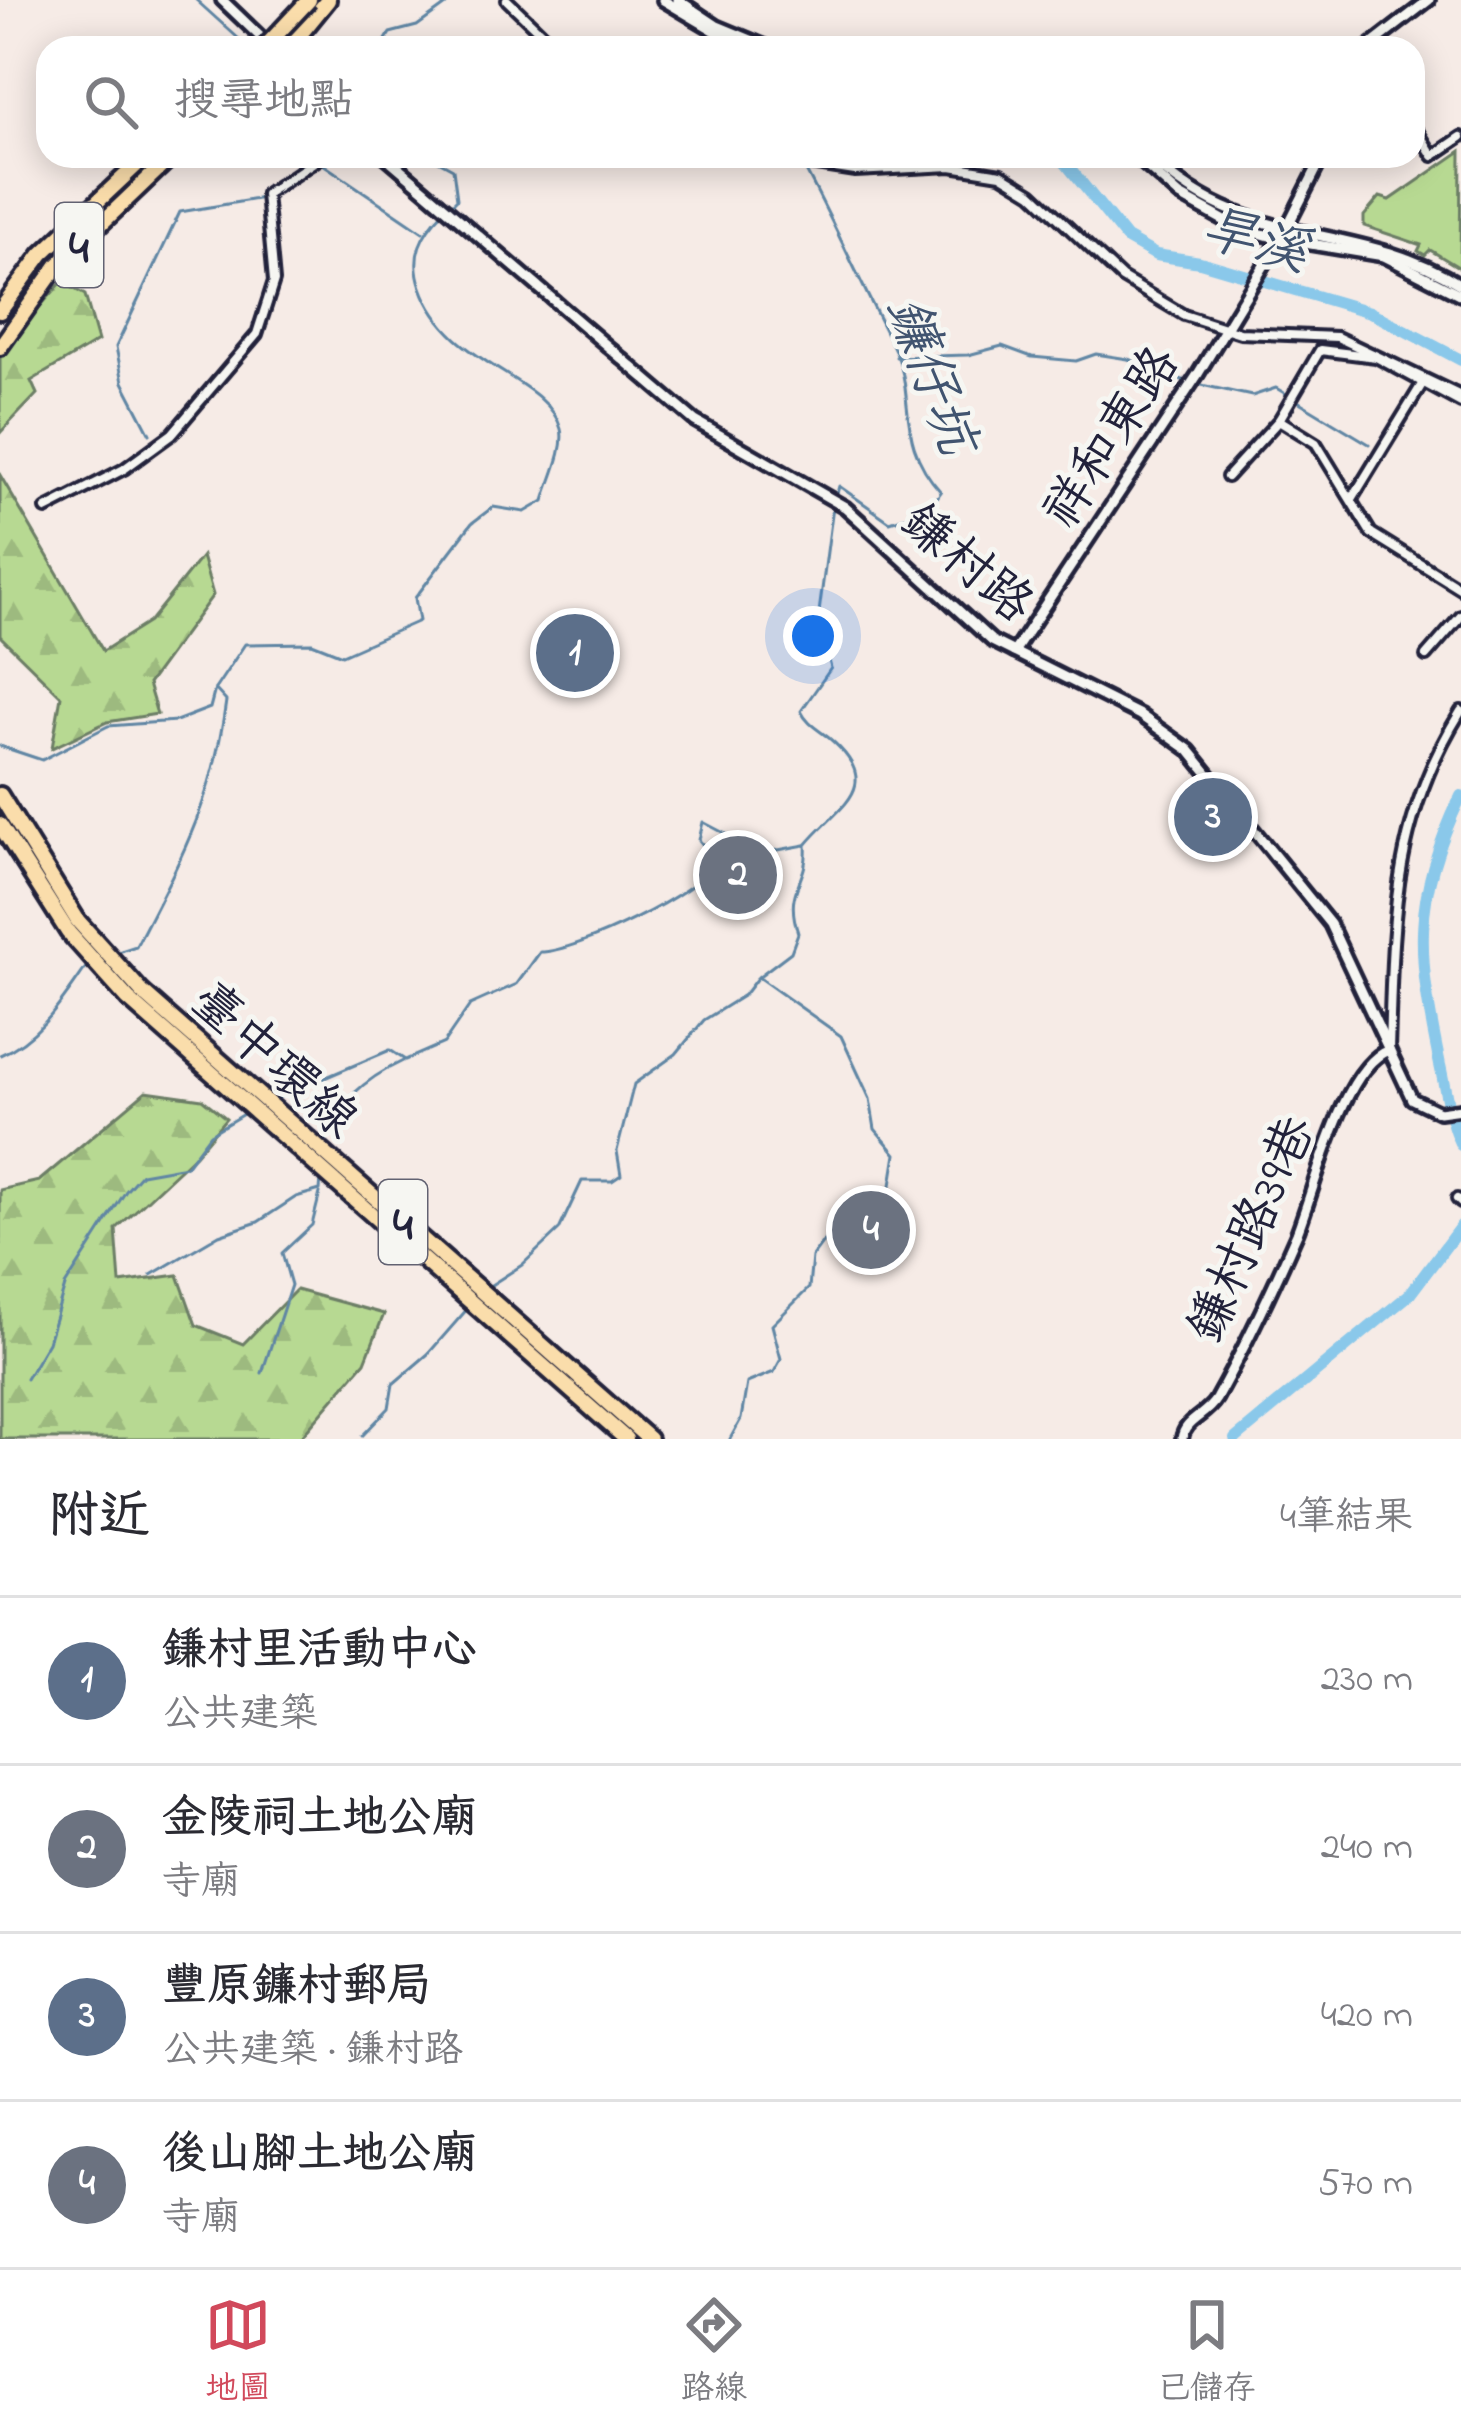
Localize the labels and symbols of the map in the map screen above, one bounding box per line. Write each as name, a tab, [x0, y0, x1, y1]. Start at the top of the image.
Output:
water label: 旱溪	[1192, 192, 1320, 296]
road number: 4	[55, 203, 103, 287]
water label: 鐮仔坑	[864, 287, 994, 470]
street label: 祥和東路	[1027, 333, 1201, 545]
street label: 鎌村路	[883, 487, 1048, 643]
your location	[783, 606, 843, 666]
pin: 1	[536, 608, 614, 698]
pin: 3	[1174, 772, 1252, 862]
pin: 2	[699, 830, 777, 920]
street label: 臺中環線	[171, 966, 373, 1158]
street label: 鎌村路39巷	[1171, 1105, 1337, 1355]
road number: 4	[379, 1180, 427, 1264]
pin: 4	[832, 1185, 910, 1275]

